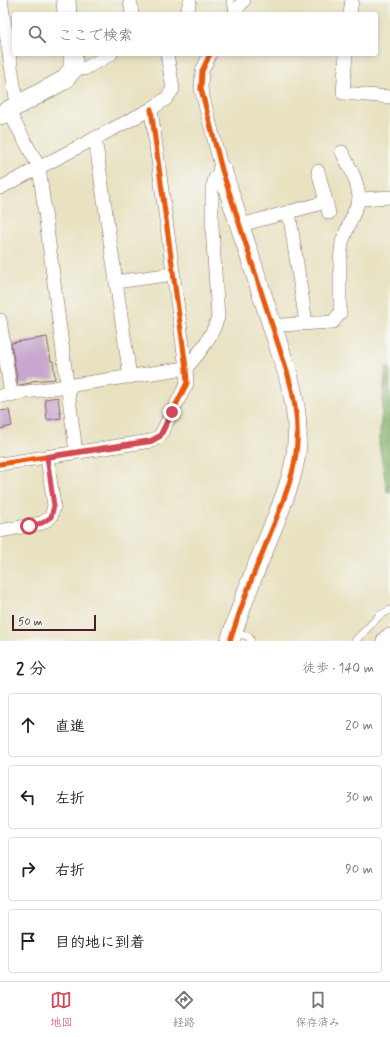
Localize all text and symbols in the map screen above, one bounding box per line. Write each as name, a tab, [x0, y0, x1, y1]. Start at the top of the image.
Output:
search box	[12, 12, 378, 56]
icon: search	[26, 23, 48, 45]
text: ここで検索	[58, 26, 133, 46]
route end	[163, 403, 181, 421]
route start	[20, 517, 38, 535]
scale bar	[12, 613, 96, 632]
text: 50 m	[18, 615, 43, 629]
text: 2 分	[16, 658, 46, 680]
text: 徒歩 · 140 m	[303, 660, 374, 677]
icon: ahead	[17, 714, 39, 736]
text: 直進	[55, 717, 85, 737]
text: 20 m	[345, 717, 373, 734]
icon: left	[17, 786, 39, 808]
text: 左折	[55, 789, 85, 809]
text: 30 m	[346, 789, 373, 806]
icon: right	[17, 858, 39, 880]
text: 右折	[55, 861, 85, 881]
text: 90 m	[345, 861, 373, 878]
icon: arrive	[17, 930, 39, 952]
text: 目的地に到着	[55, 933, 145, 953]
tab: 地図	[50, 989, 72, 1030]
tab: 経路	[173, 989, 195, 1030]
tab: 保存済み	[296, 989, 340, 1030]

